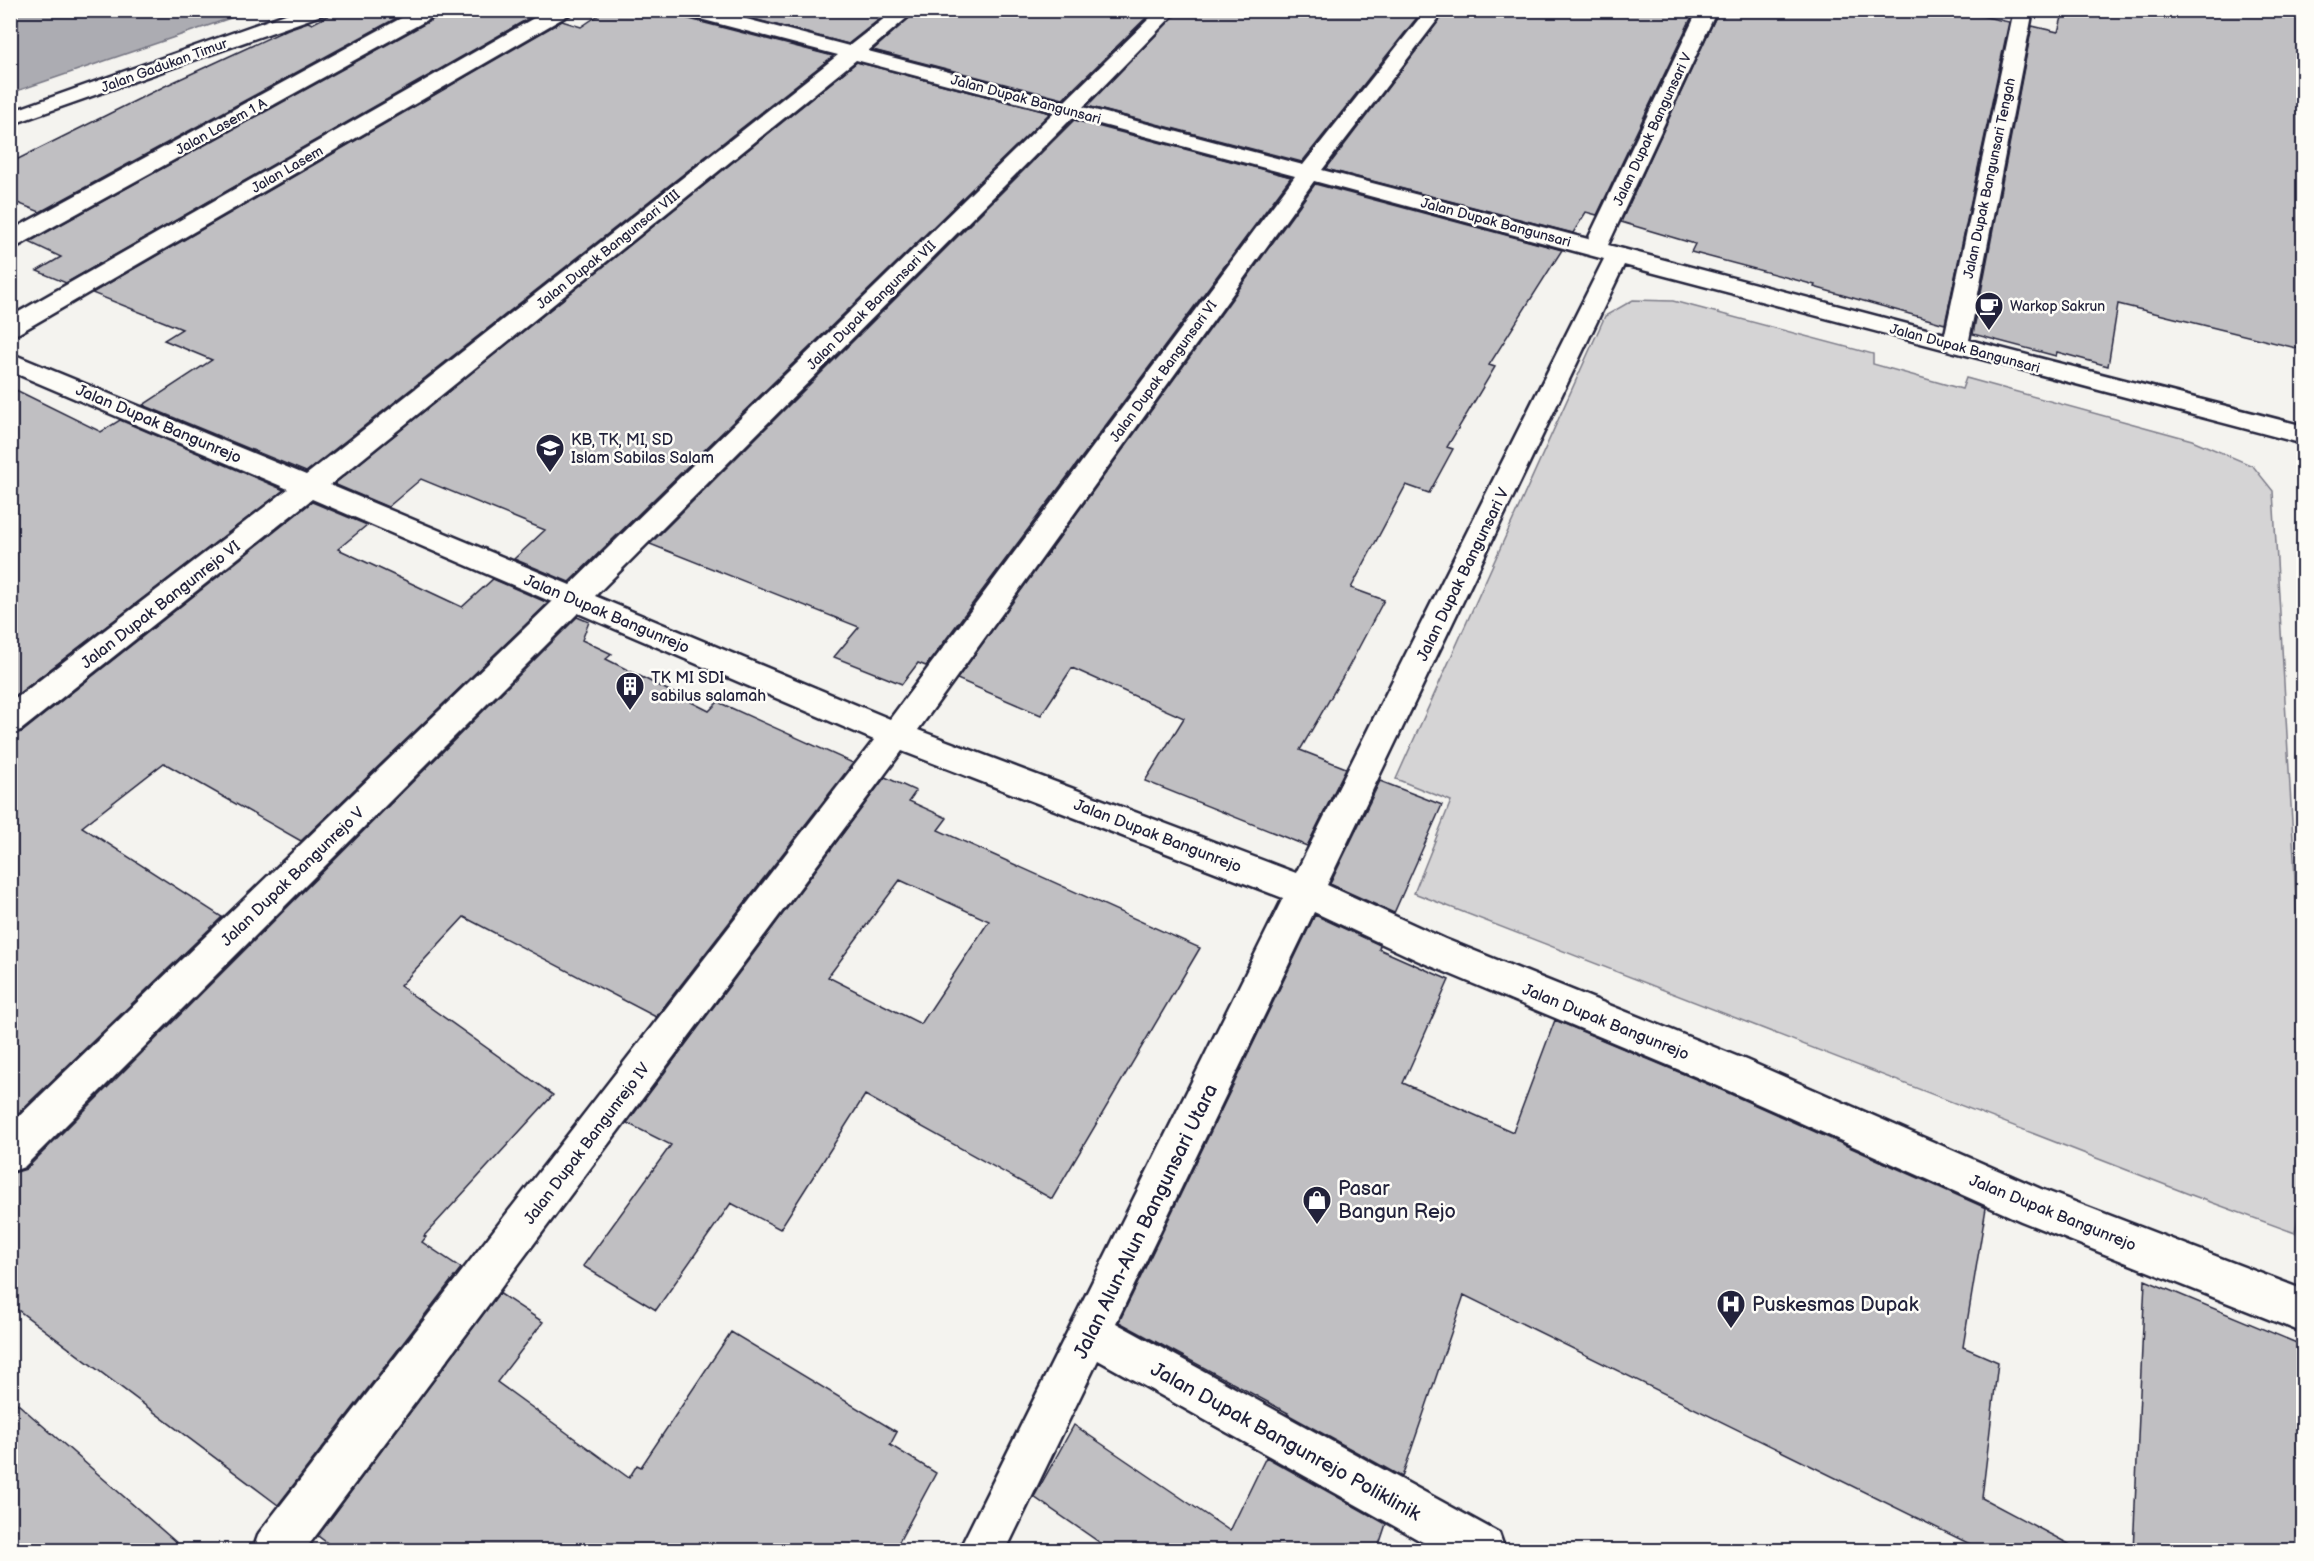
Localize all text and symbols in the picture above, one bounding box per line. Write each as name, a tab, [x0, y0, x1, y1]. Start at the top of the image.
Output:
street label: Jalan Gadukan Timur	[99, 34, 231, 96]
street label: Jalan Dupak Bangunsari V	[1610, 50, 1696, 208]
street label: Jalan Dupak Bangunsari	[949, 71, 1103, 128]
street label: Jalan Dupak Bangunsari Tengah	[1960, 76, 2019, 280]
street label: Jalan Lasem 1 A	[173, 94, 270, 158]
street label: Jalan Lasem	[248, 142, 326, 197]
street label: Jalan Dupak Bangunsari VIII	[533, 186, 683, 313]
street label: Jalan Dupak Bangunsari	[1419, 194, 1573, 251]
street label: Jalan Dupak Bangunsari VII	[803, 237, 939, 373]
cafe icon: Warkop Sakrun	[1973, 290, 2005, 332]
street label: Jalan Dupak Bangunsari VI	[1106, 297, 1221, 445]
place label: Warkop Sakrun	[2010, 298, 2105, 315]
street label: Jalan Dupak Bangunsari	[1888, 320, 2042, 377]
street label: Jalan Dupak Bangunrejo	[73, 381, 244, 468]
place label: KB, TK, MI, SD Islam Sabilas Salam	[571, 431, 714, 468]
school or university icon: KB, TK, MI, SD Islam Sabilas Salam	[534, 432, 566, 474]
street label: Jalan Dupak Bangunsari V	[1413, 485, 1514, 664]
street label: Jalan Dupak Bangunrejo VI	[78, 537, 244, 673]
street label: Jalan Dupak Bangunrejo	[521, 571, 692, 658]
place label: TK MI SDI sabilus salamah	[651, 669, 766, 706]
building icon: TK MI SDI sabilus salamah	[614, 670, 646, 712]
street label: Jalan Dupak Bangunrejo	[1071, 796, 1244, 877]
street label: Jalan Dupak Bangunrejo V	[217, 804, 369, 951]
street label: Jalan Dupak Bangunrejo	[1519, 980, 1692, 1065]
street label: Jalan Dupak Bangunrejo IV	[520, 1059, 654, 1228]
street label: Jalan Alun-Alun Bangunsari Utara	[1069, 1080, 1223, 1363]
street label: Jalan Dupak Bangunrejo	[1966, 1171, 2139, 1256]
place label: Pasar Bangun Rejo	[1338, 1177, 1456, 1224]
shop icon: Pasar Bangun Rejo	[1301, 1184, 1333, 1226]
hospital icon: Puskesmas Dupak	[1715, 1288, 1747, 1330]
place label: Puskesmas Dupak	[1752, 1293, 1919, 1317]
street label: Jalan Dupak Bangunrejo Poliklinik	[1146, 1357, 1425, 1526]

